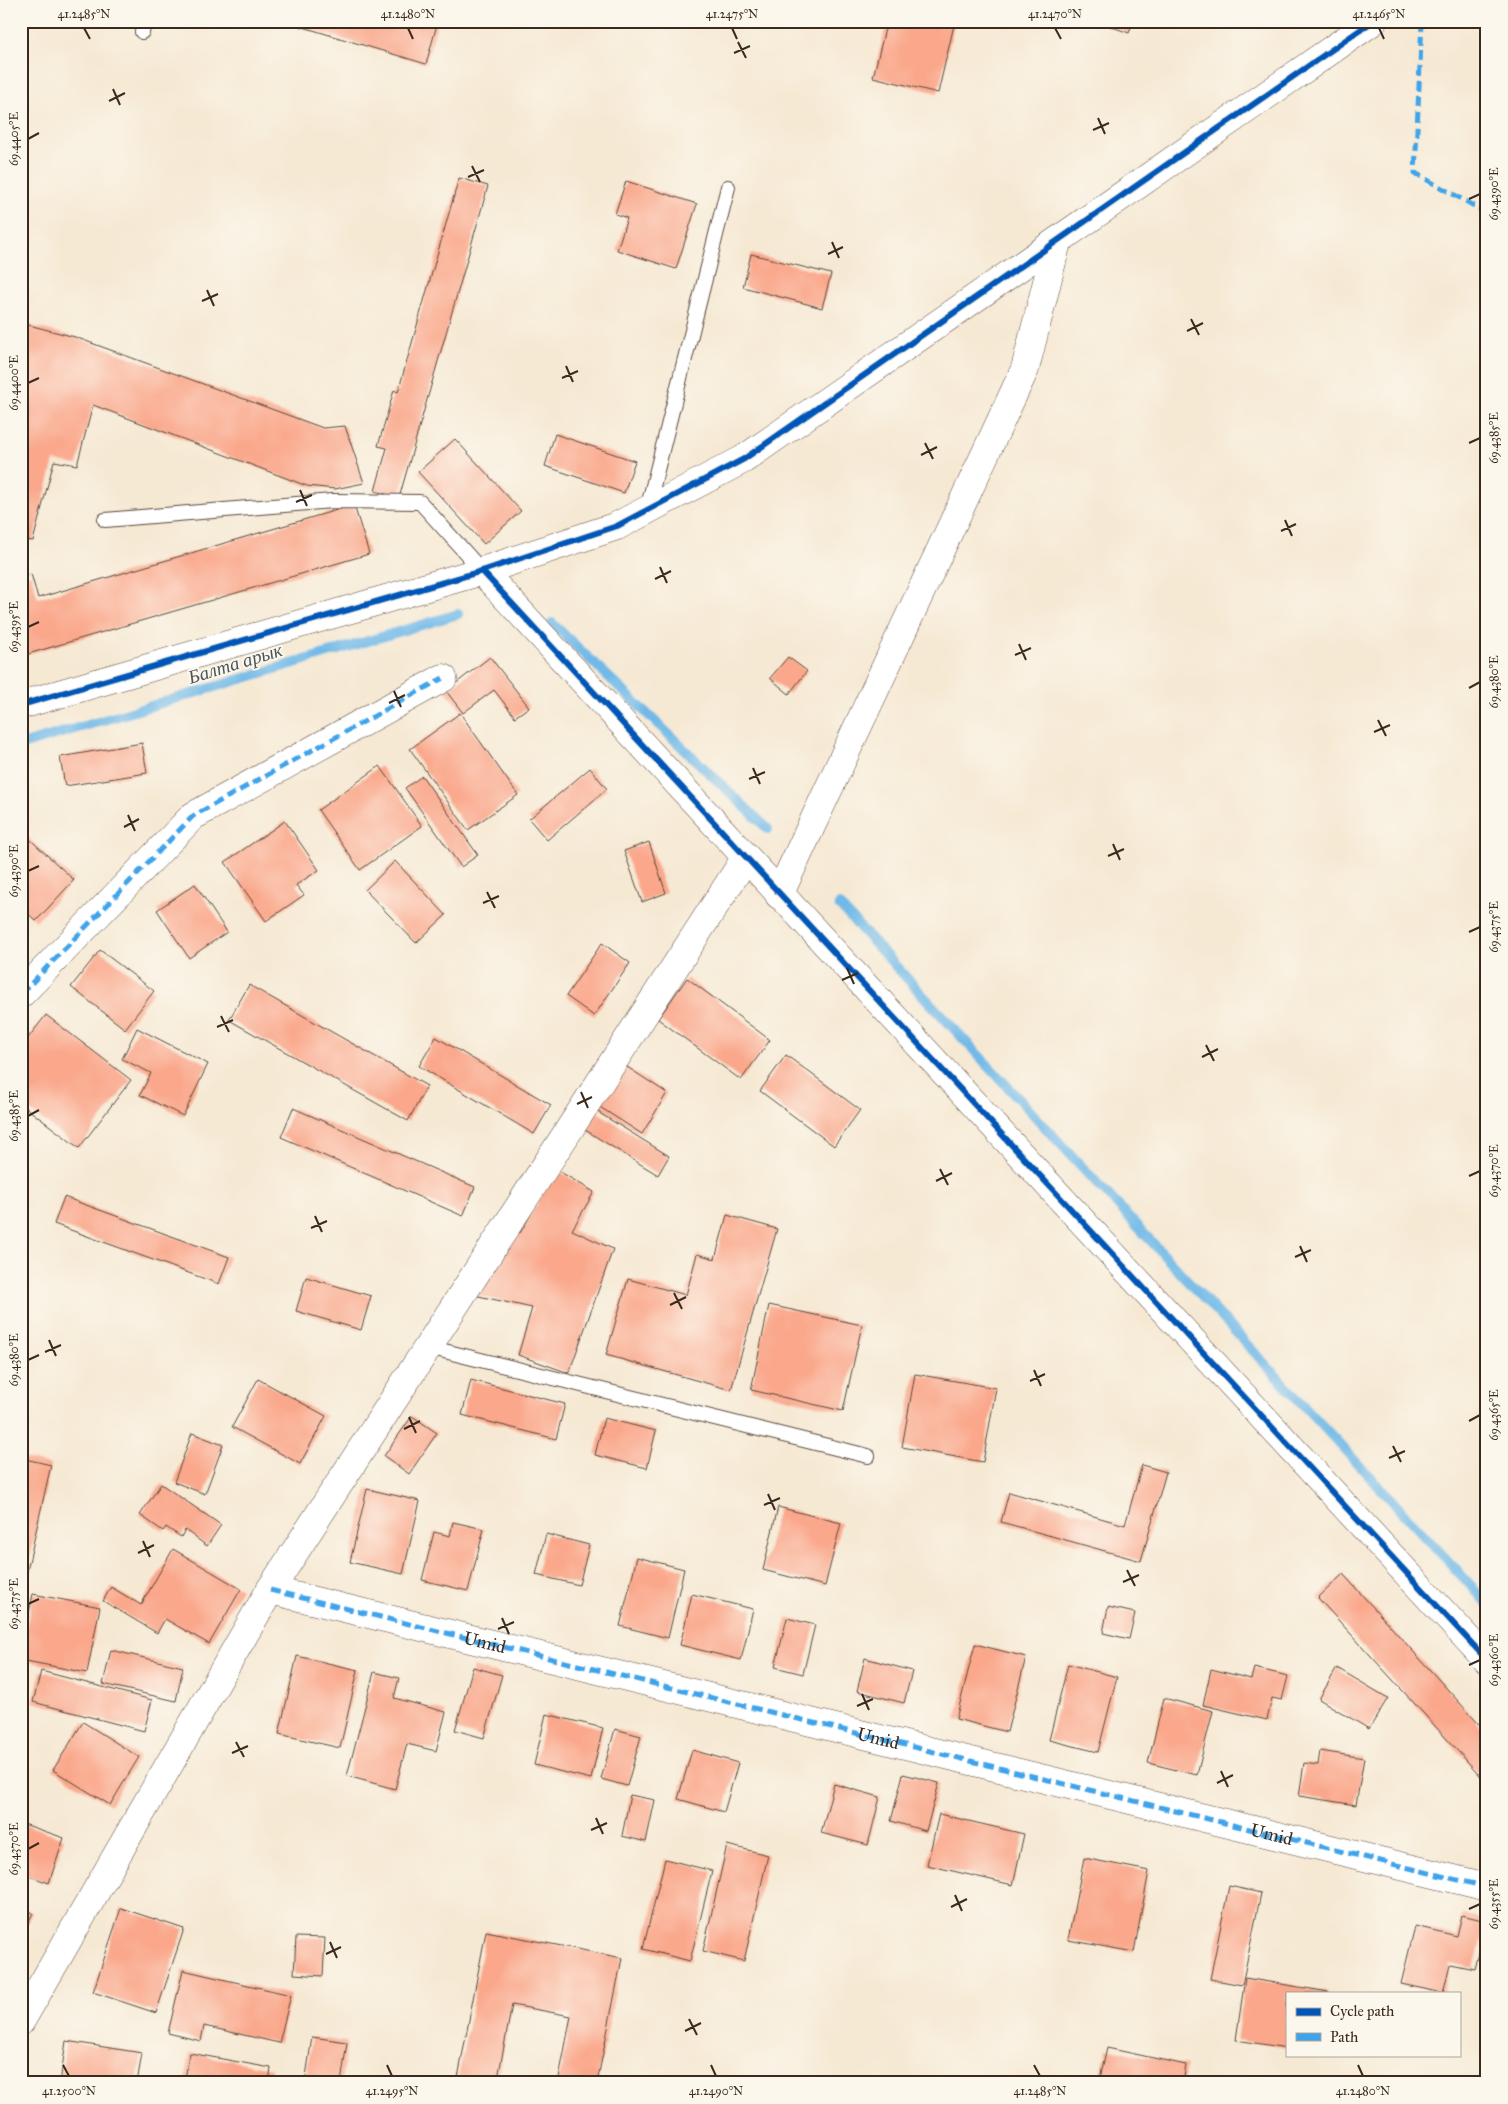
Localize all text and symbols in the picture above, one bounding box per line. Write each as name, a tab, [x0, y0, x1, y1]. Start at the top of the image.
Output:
text: 41.2485°N	[57, 7, 111, 21]
text: 41.2480°N	[381, 7, 435, 21]
text: 41.2475°N	[706, 7, 758, 21]
text: 41.2470°N	[1028, 7, 1082, 21]
text: 41.2465°N	[1353, 7, 1405, 21]
text: 69.4405°E	[7, 112, 21, 166]
text: 69.4390°E	[1487, 167, 1501, 221]
text: 69.4400°E	[7, 355, 21, 411]
text: 69.4385°E	[1487, 412, 1501, 464]
text: 69.4395°E	[7, 601, 21, 653]
water label: Балта арык	[184, 638, 286, 689]
text: 69.4380°E	[1487, 655, 1501, 709]
text: 69.4390°E	[7, 844, 21, 898]
text: 69.4375°E	[1487, 901, 1501, 953]
text: 69.4385°E	[7, 1090, 21, 1142]
text: 69.4370°E	[1487, 1144, 1501, 1198]
text: 69.4380°E	[7, 1333, 21, 1387]
text: 69.4365°E	[1487, 1389, 1501, 1441]
text: 69.4375°E	[7, 1578, 21, 1630]
street label: Umid	[461, 1627, 508, 1658]
text: 69.4360°E	[1487, 1633, 1501, 1686]
street label: Umid	[855, 1723, 902, 1754]
street label: Umid	[1248, 1819, 1295, 1850]
text: 69.4370°E	[7, 1822, 21, 1876]
text: 69.4355°E	[1487, 1878, 1501, 1929]
legend	[1286, 1992, 1460, 2056]
text: Cycle path	[1330, 2002, 1395, 2020]
text: Path	[1330, 2028, 1359, 2046]
text: 41.2500°N	[42, 2084, 96, 2098]
text: 41.2495°N	[365, 2084, 419, 2098]
text: 41.2490°N	[689, 2084, 743, 2098]
text: 41.2485°N	[1013, 2084, 1067, 2098]
text: 41.2480°N	[1336, 2084, 1390, 2098]

